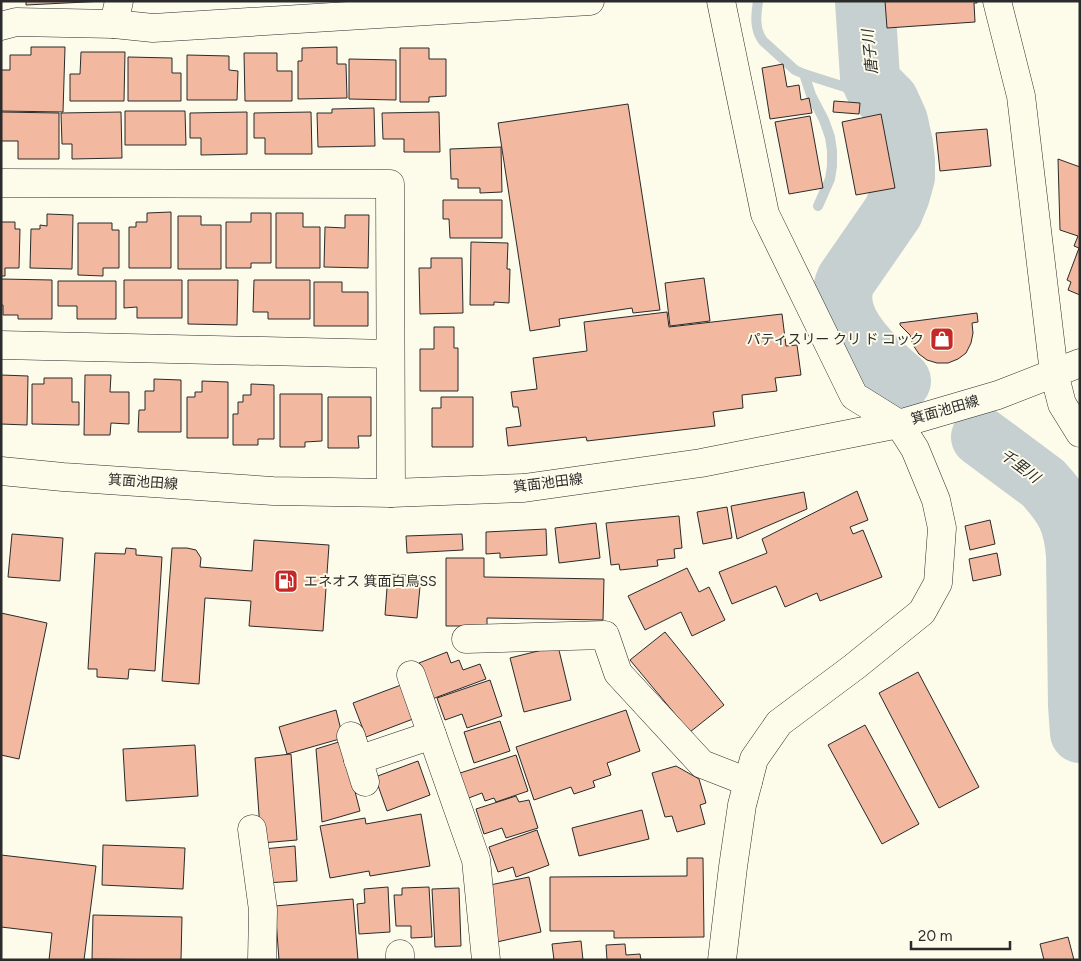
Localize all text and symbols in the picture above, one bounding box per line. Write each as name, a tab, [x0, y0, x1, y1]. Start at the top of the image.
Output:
water label: 唐子川	[858, 27, 881, 75]
shop icon: パティスリー クリ ド コック	[929, 326, 955, 352]
place label: パティスリー クリ ド コック	[746, 331, 924, 348]
street label: 箕面池田線	[909, 392, 981, 428]
water label: 千里川	[997, 445, 1045, 488]
street label: 箕面池田線	[512, 470, 584, 496]
street label: 箕面池田線	[107, 471, 179, 493]
fuel station icon: エネオス 箕面白鳥SS	[273, 568, 299, 594]
place label: エネオス 箕面白鳥SS	[304, 573, 437, 590]
scale bar	[911, 918, 1010, 950]
text: 20 m	[918, 927, 952, 945]

